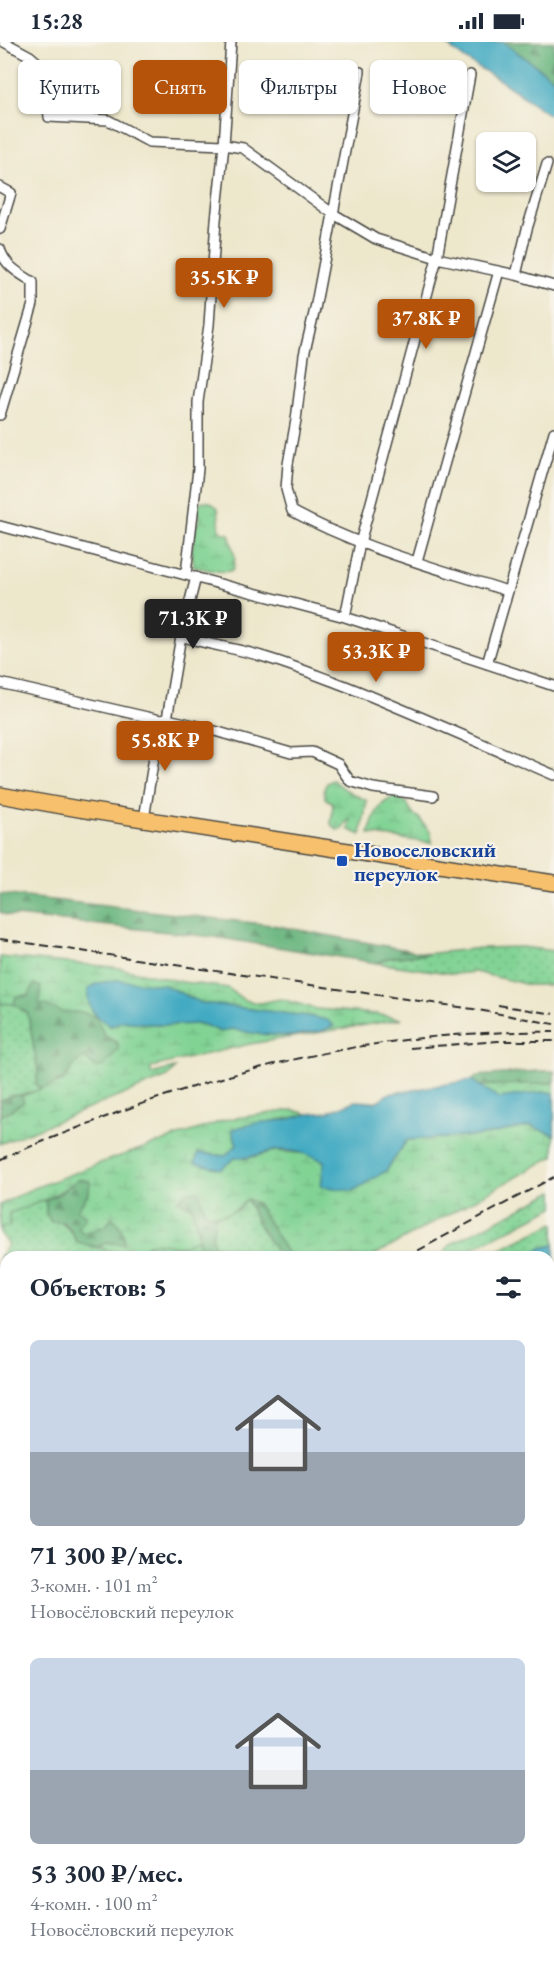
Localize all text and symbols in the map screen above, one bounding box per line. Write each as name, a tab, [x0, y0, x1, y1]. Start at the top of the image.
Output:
text: 15:28	[30, 7, 83, 36]
chip: Купить	[18, 60, 121, 114]
chip: Снять	[133, 60, 227, 114]
chip: Фильтры	[239, 60, 358, 114]
chip: Новое	[370, 60, 467, 114]
map controls	[476, 132, 536, 192]
button: layers	[476, 132, 536, 192]
pin: 35.5K ₽	[169, 258, 279, 309]
text: 35.5K ₽	[190, 264, 258, 290]
pin: 37.8K ₽	[371, 299, 481, 350]
text: 37.8K ₽	[392, 305, 460, 331]
pin: 71.3K ₽	[138, 599, 248, 650]
text: 71.3K ₽	[159, 605, 227, 631]
pin: 53.3K ₽	[321, 632, 431, 683]
text: 53.3K ₽	[342, 638, 410, 664]
pin: 55.8K ₽	[110, 721, 220, 772]
text: 55.8K ₽	[131, 727, 199, 753]
place label: Новоселовский переулок	[354, 836, 496, 887]
marker: Новоселовский переулок	[335, 854, 349, 868]
text: Объектов: 5	[30, 1270, 167, 1304]
icon: filters	[492, 1271, 525, 1304]
icon: home	[224, 1379, 332, 1487]
text: 71 300 ₽/мес.	[30, 1538, 183, 1572]
text: 3-комн. · 101 m²	[30, 1572, 158, 1598]
text: Новосёловский переулок	[30, 1598, 234, 1624]
icon: home	[224, 1697, 332, 1805]
text: 53 300 ₽/мес.	[30, 1856, 183, 1890]
text: 4-комн. · 100 m²	[30, 1890, 158, 1916]
text: Новосёловский переулок	[30, 1916, 234, 1942]

